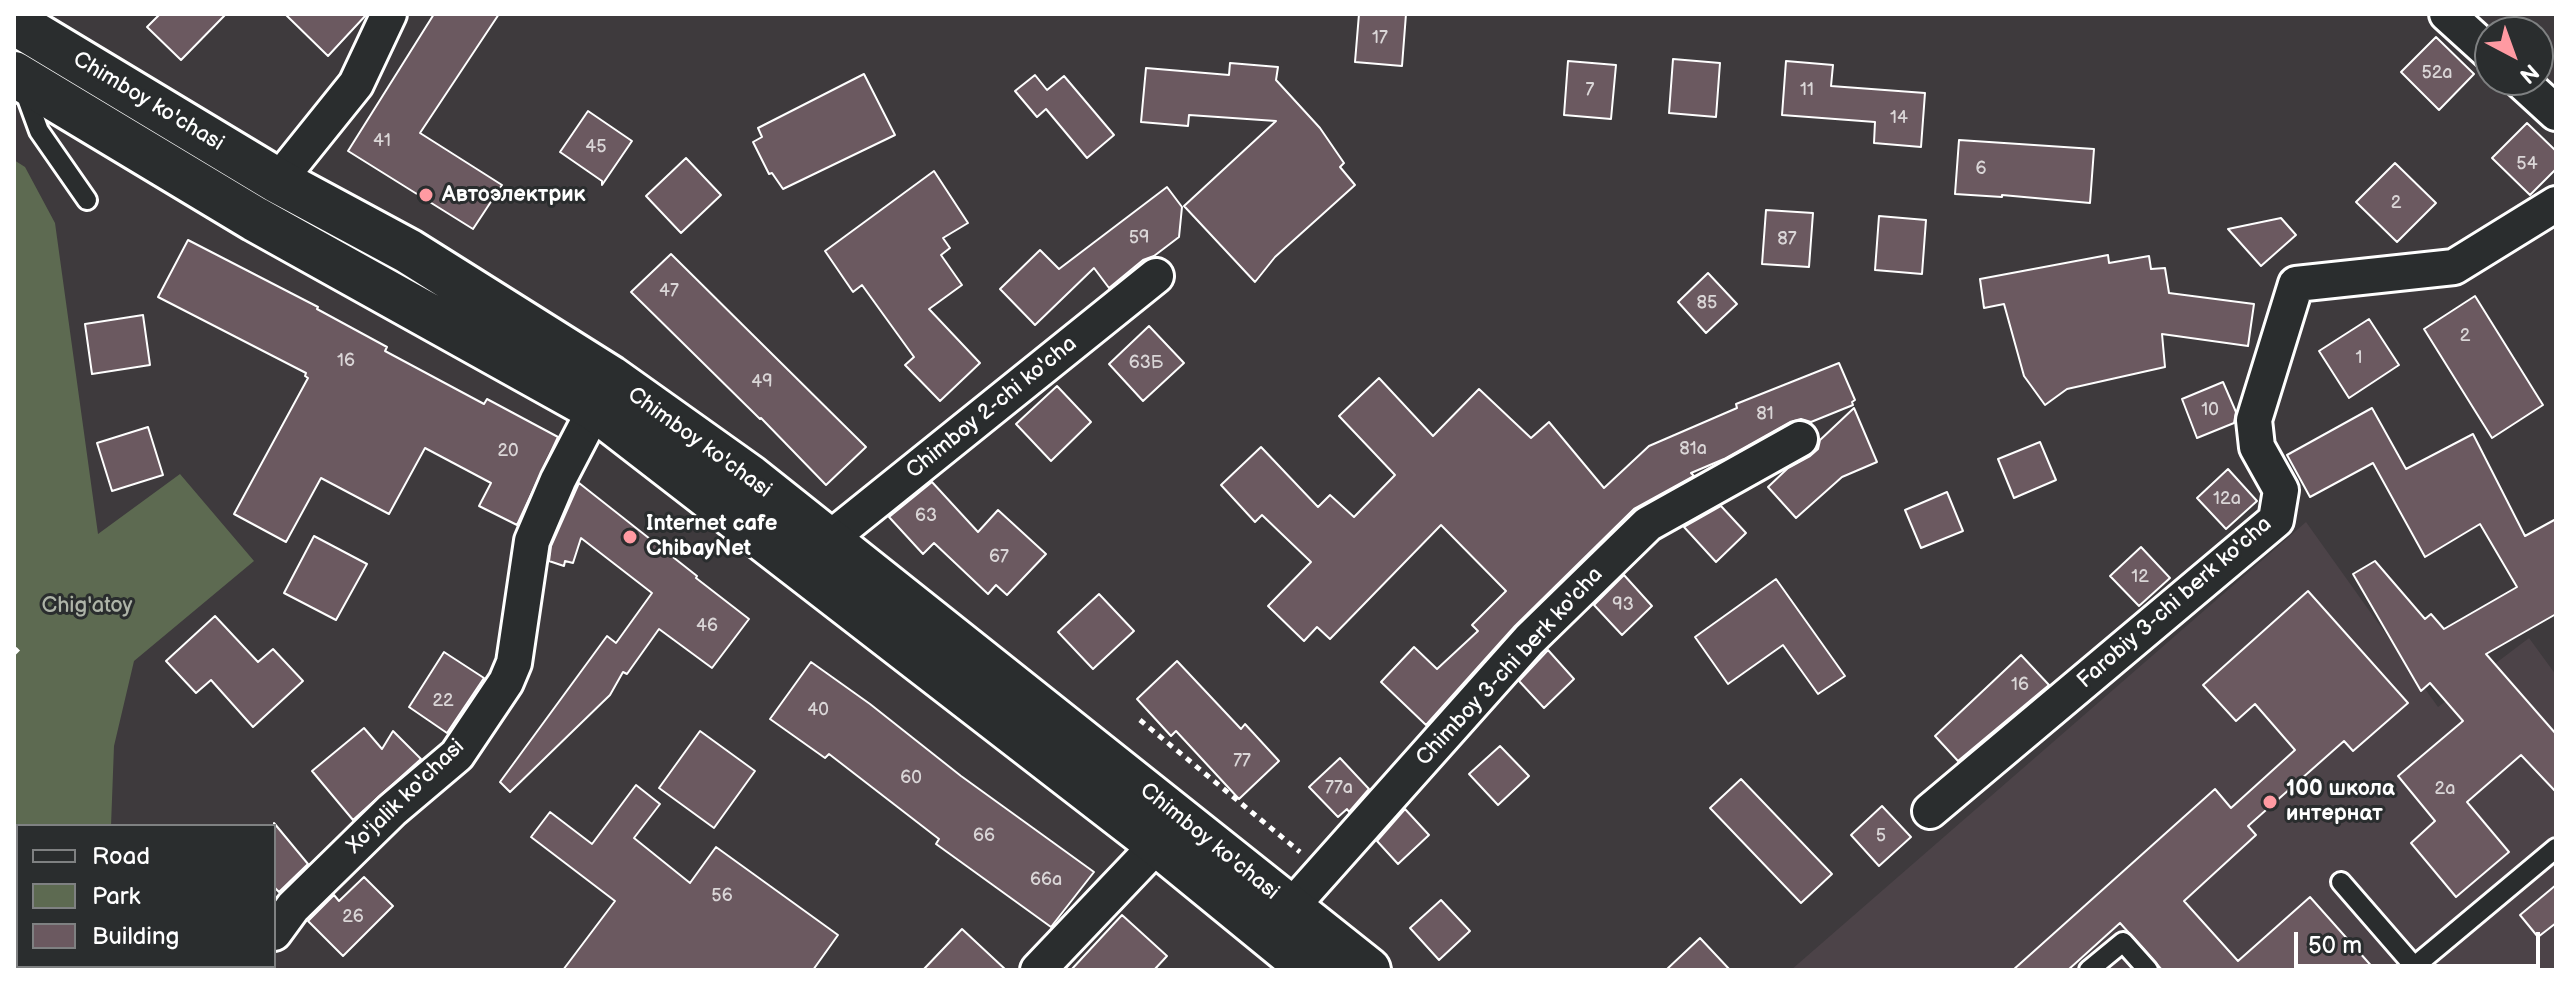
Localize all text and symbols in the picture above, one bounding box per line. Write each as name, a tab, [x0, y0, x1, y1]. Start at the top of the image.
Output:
north arrow	[2474, 16, 2554, 96]
house number: 17	[1372, 27, 1388, 49]
street label: Chimboy ko'chasi	[68, 47, 228, 157]
text: N	[2514, 57, 2544, 89]
house number: 52a	[2421, 62, 2453, 84]
house number: 7	[1586, 79, 1594, 101]
house number: 11	[1800, 79, 1814, 101]
house number: 14	[1890, 107, 1908, 129]
house number: 41	[373, 130, 391, 152]
house number: 45	[585, 136, 607, 158]
house number: 54	[2516, 153, 2538, 175]
house number: 6	[1976, 158, 1986, 180]
place label: Автоэлектрик	[442, 182, 585, 208]
marker: Автоэлектрик	[417, 186, 435, 204]
house number: 2	[2391, 192, 2401, 214]
house number: 59	[1129, 227, 1149, 249]
house number: 87	[1777, 228, 1797, 250]
house number: 47	[659, 280, 679, 302]
house number: 85	[1697, 292, 1717, 314]
house number: 2	[2460, 325, 2470, 347]
street label: Chimboy 2-chi ko'cha	[902, 331, 1082, 485]
house number: 1	[2356, 347, 2362, 369]
house number: 16	[337, 350, 355, 372]
house number: 63Б	[1129, 352, 1163, 374]
house number: 49	[751, 371, 773, 393]
street label: Chimboy ko'chasi	[622, 382, 776, 504]
house number: 10	[2201, 399, 2219, 421]
house number: 81	[1756, 403, 1774, 425]
house number: 81a	[1679, 438, 1707, 460]
house number: 20	[497, 440, 519, 462]
house number: 12a	[2213, 488, 2241, 510]
house number: 63	[915, 505, 937, 527]
place label: Internet cafe ChibayNet	[646, 511, 777, 562]
street label: Farobiy 3-chi berk ko'cha	[2073, 512, 2277, 694]
marker: Internet cafe ChibayNet	[621, 528, 639, 546]
house number: 67	[989, 546, 1009, 568]
street label: Chimboy 3-chi berk ko'cha	[1411, 562, 1609, 772]
house number: 12	[2131, 566, 2149, 588]
park label: Chig'atoy	[42, 593, 132, 619]
house number: 93	[1612, 594, 1634, 616]
house number: 46	[696, 615, 718, 637]
house number: 16	[2011, 674, 2029, 696]
house number: 22	[432, 690, 454, 712]
house number: 40	[807, 699, 829, 721]
street label: Xo'jalik ko'chasi	[342, 734, 470, 860]
house number: 77	[1233, 750, 1251, 772]
house number: 60	[900, 767, 922, 789]
place label: 100 школа интернат	[2286, 776, 2395, 828]
house number: 77a	[1325, 777, 1353, 799]
street label: Chimboy ko'chasi	[1134, 778, 1284, 906]
house number: 2a	[2435, 778, 2455, 800]
marker: 100 школа интернат	[2261, 793, 2279, 811]
legend	[16, 824, 276, 968]
house number: 66	[973, 825, 995, 847]
house number: 5	[1876, 825, 1886, 847]
text: Road	[92, 842, 150, 871]
house number: 66a	[1030, 869, 1062, 891]
text: Park	[92, 882, 140, 911]
house number: 56	[711, 885, 733, 907]
house number: 26	[342, 906, 364, 928]
scale bar	[2298, 916, 2544, 966]
text: Building	[92, 922, 179, 951]
text: 50 m	[2308, 931, 2362, 960]

